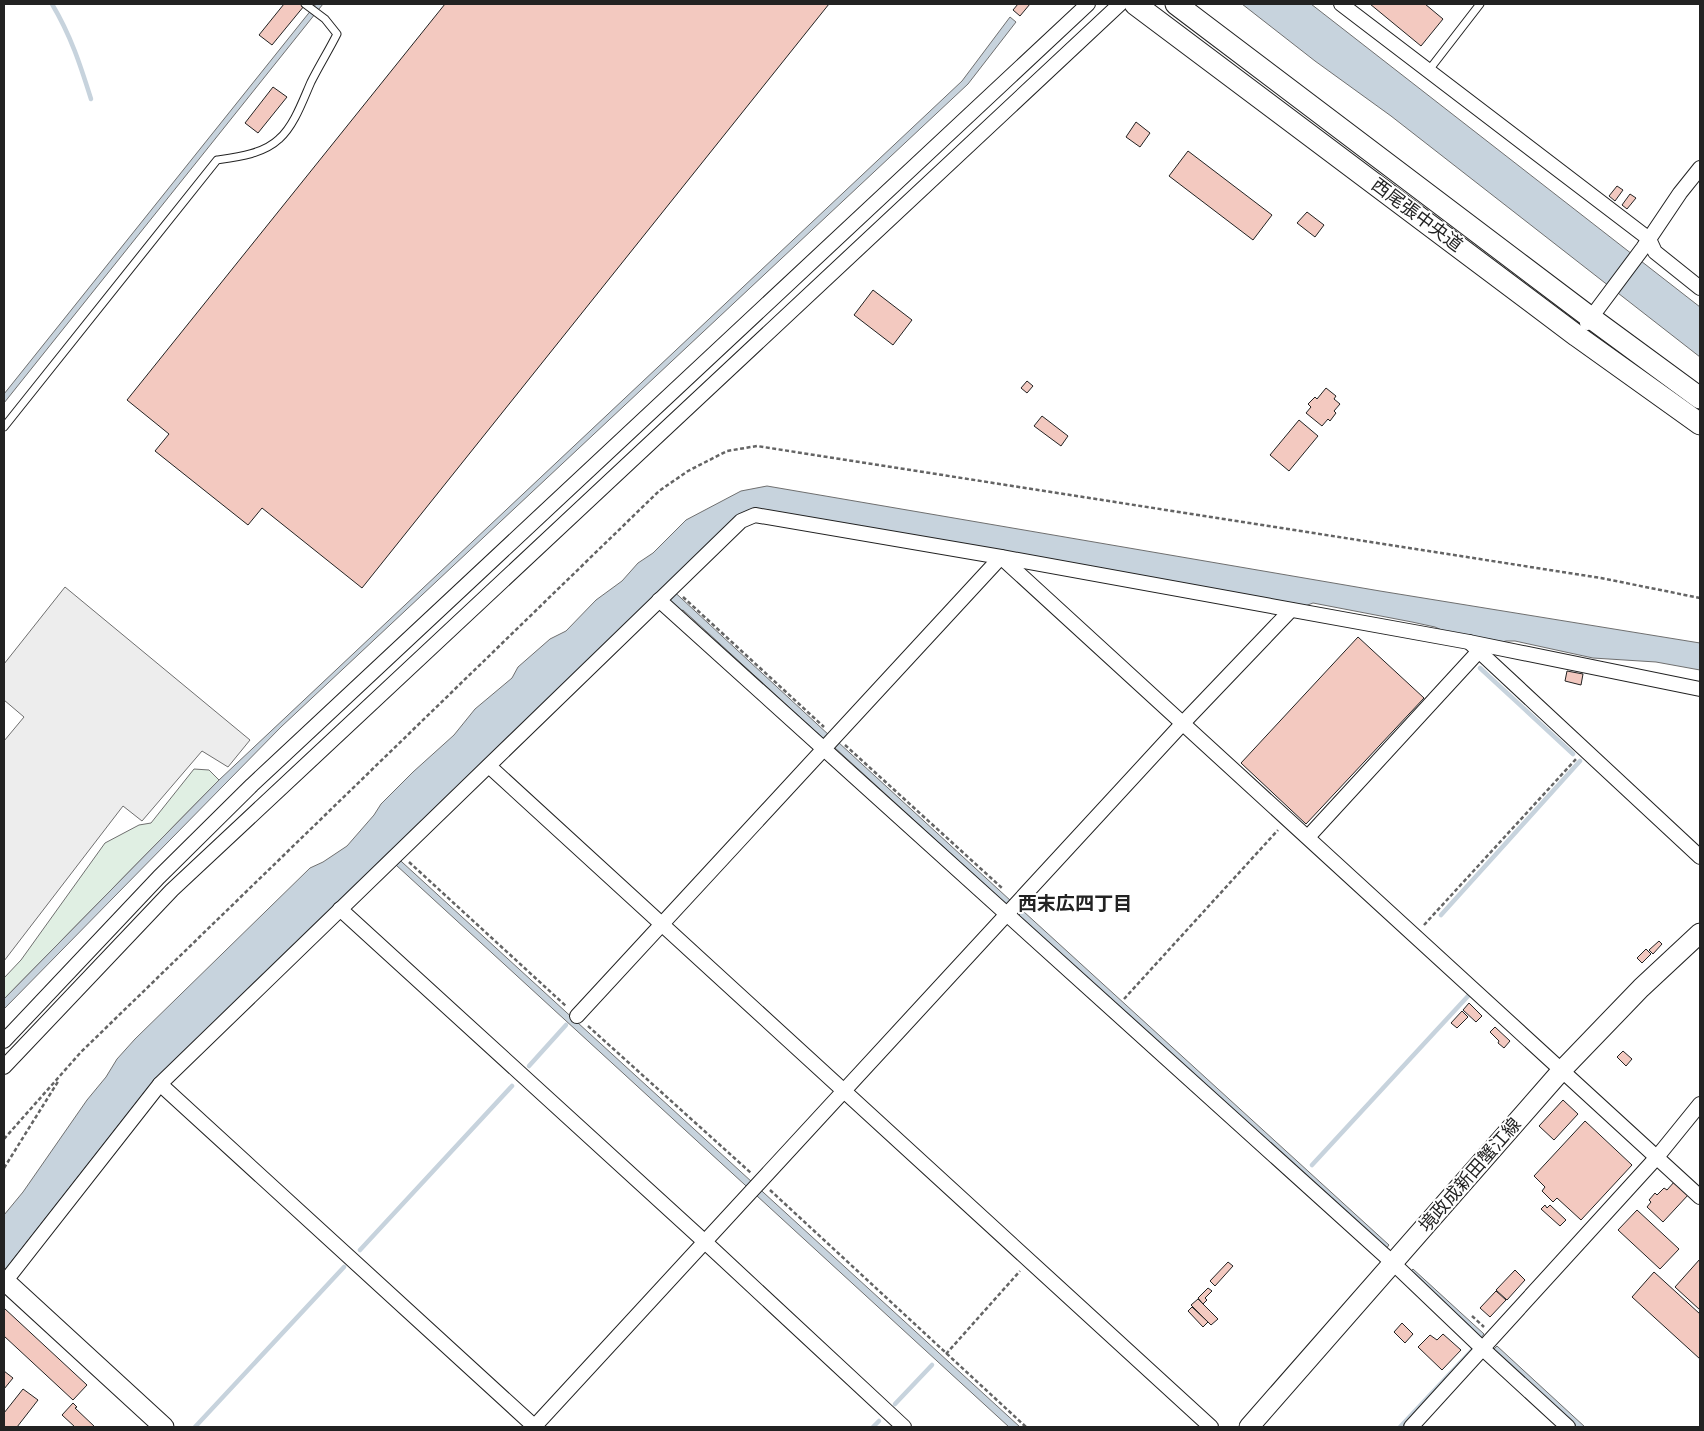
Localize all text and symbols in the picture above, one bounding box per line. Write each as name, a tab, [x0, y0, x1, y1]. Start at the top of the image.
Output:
street label: 西尾張中央道	[1367, 174, 1467, 256]
district label: 西末広四丁目	[1018, 892, 1132, 915]
street label: 境政成新田蟹江線	[1414, 1113, 1526, 1237]

